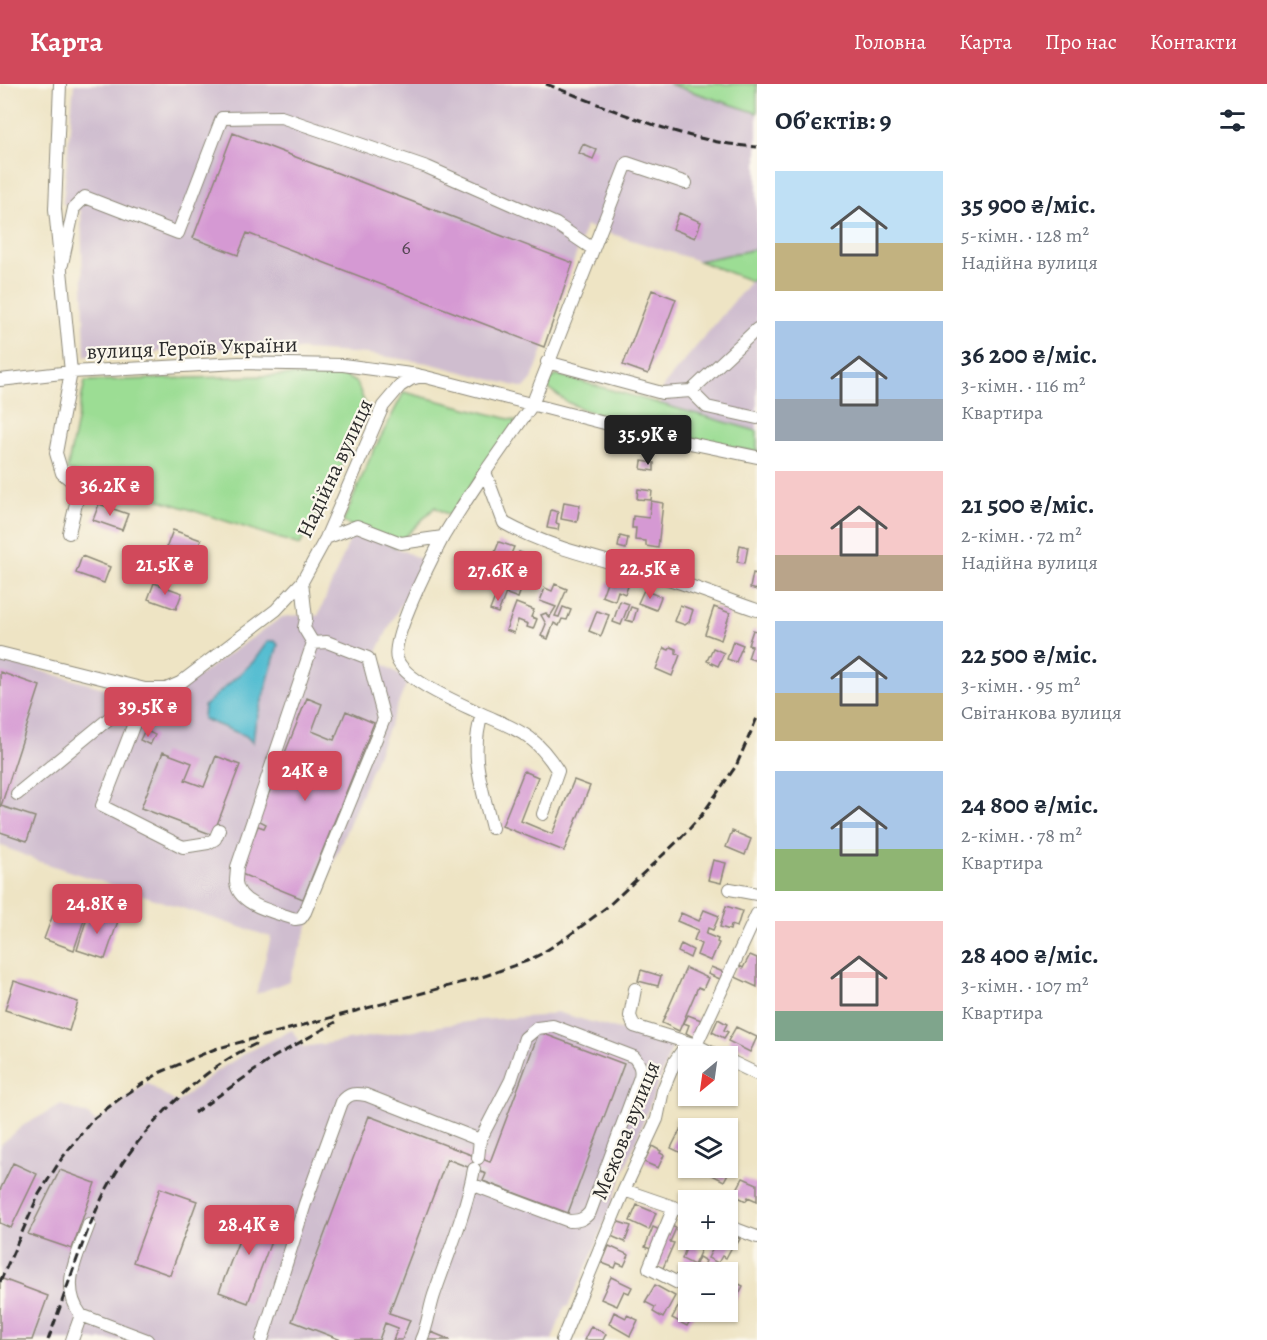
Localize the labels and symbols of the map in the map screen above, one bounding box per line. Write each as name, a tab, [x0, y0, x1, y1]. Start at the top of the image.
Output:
house number: 6	[401, 234, 411, 261]
street label: вулиця Героїв України	[86, 329, 298, 367]
street label: Надійна вулиця	[289, 394, 380, 543]
pin: 35.9K ₴	[593, 415, 703, 466]
pin: 36.2K ₴	[55, 466, 165, 517]
pin: 21.5K ₴	[110, 545, 220, 596]
pin: 22.5K ₴	[595, 549, 705, 600]
pin: 27.6K ₴	[443, 551, 553, 602]
pin: 39.5K ₴	[93, 687, 203, 738]
pin: 24K ₴	[263, 751, 347, 802]
pin: 24.8K ₴	[42, 884, 152, 935]
north arrow	[678, 1046, 738, 1106]
street label: Межова вулиця	[584, 1057, 667, 1204]
pin: 28.4K ₴	[194, 1205, 304, 1256]

